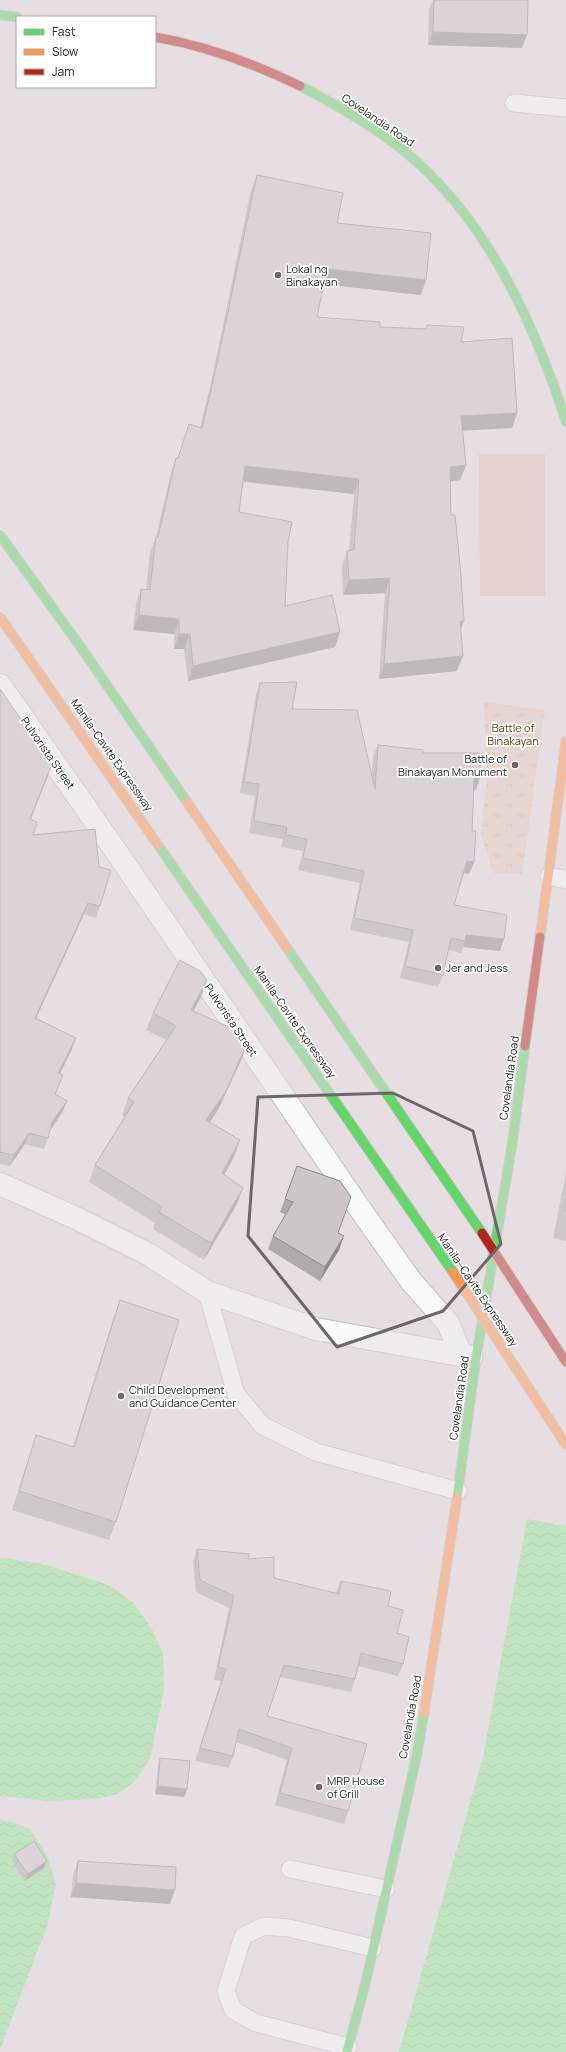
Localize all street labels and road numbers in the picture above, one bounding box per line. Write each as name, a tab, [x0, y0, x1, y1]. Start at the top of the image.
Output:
street label: Covelandia Road	[339, 90, 418, 149]
street label: Manila–Cavite Expressway	[68, 696, 157, 814]
street label: Pulvorista Street	[18, 714, 79, 792]
street label: Manila–Cavite Expressway	[251, 963, 340, 1081]
street label: Pulvorista Street	[201, 980, 261, 1059]
street label: Covelandia Road	[495, 1035, 522, 1121]
street label: Manila–Cavite Expressway	[435, 1230, 522, 1349]
street label: Covelandia Road	[445, 1355, 472, 1441]
street label: Covelandia Road	[395, 1674, 424, 1760]

